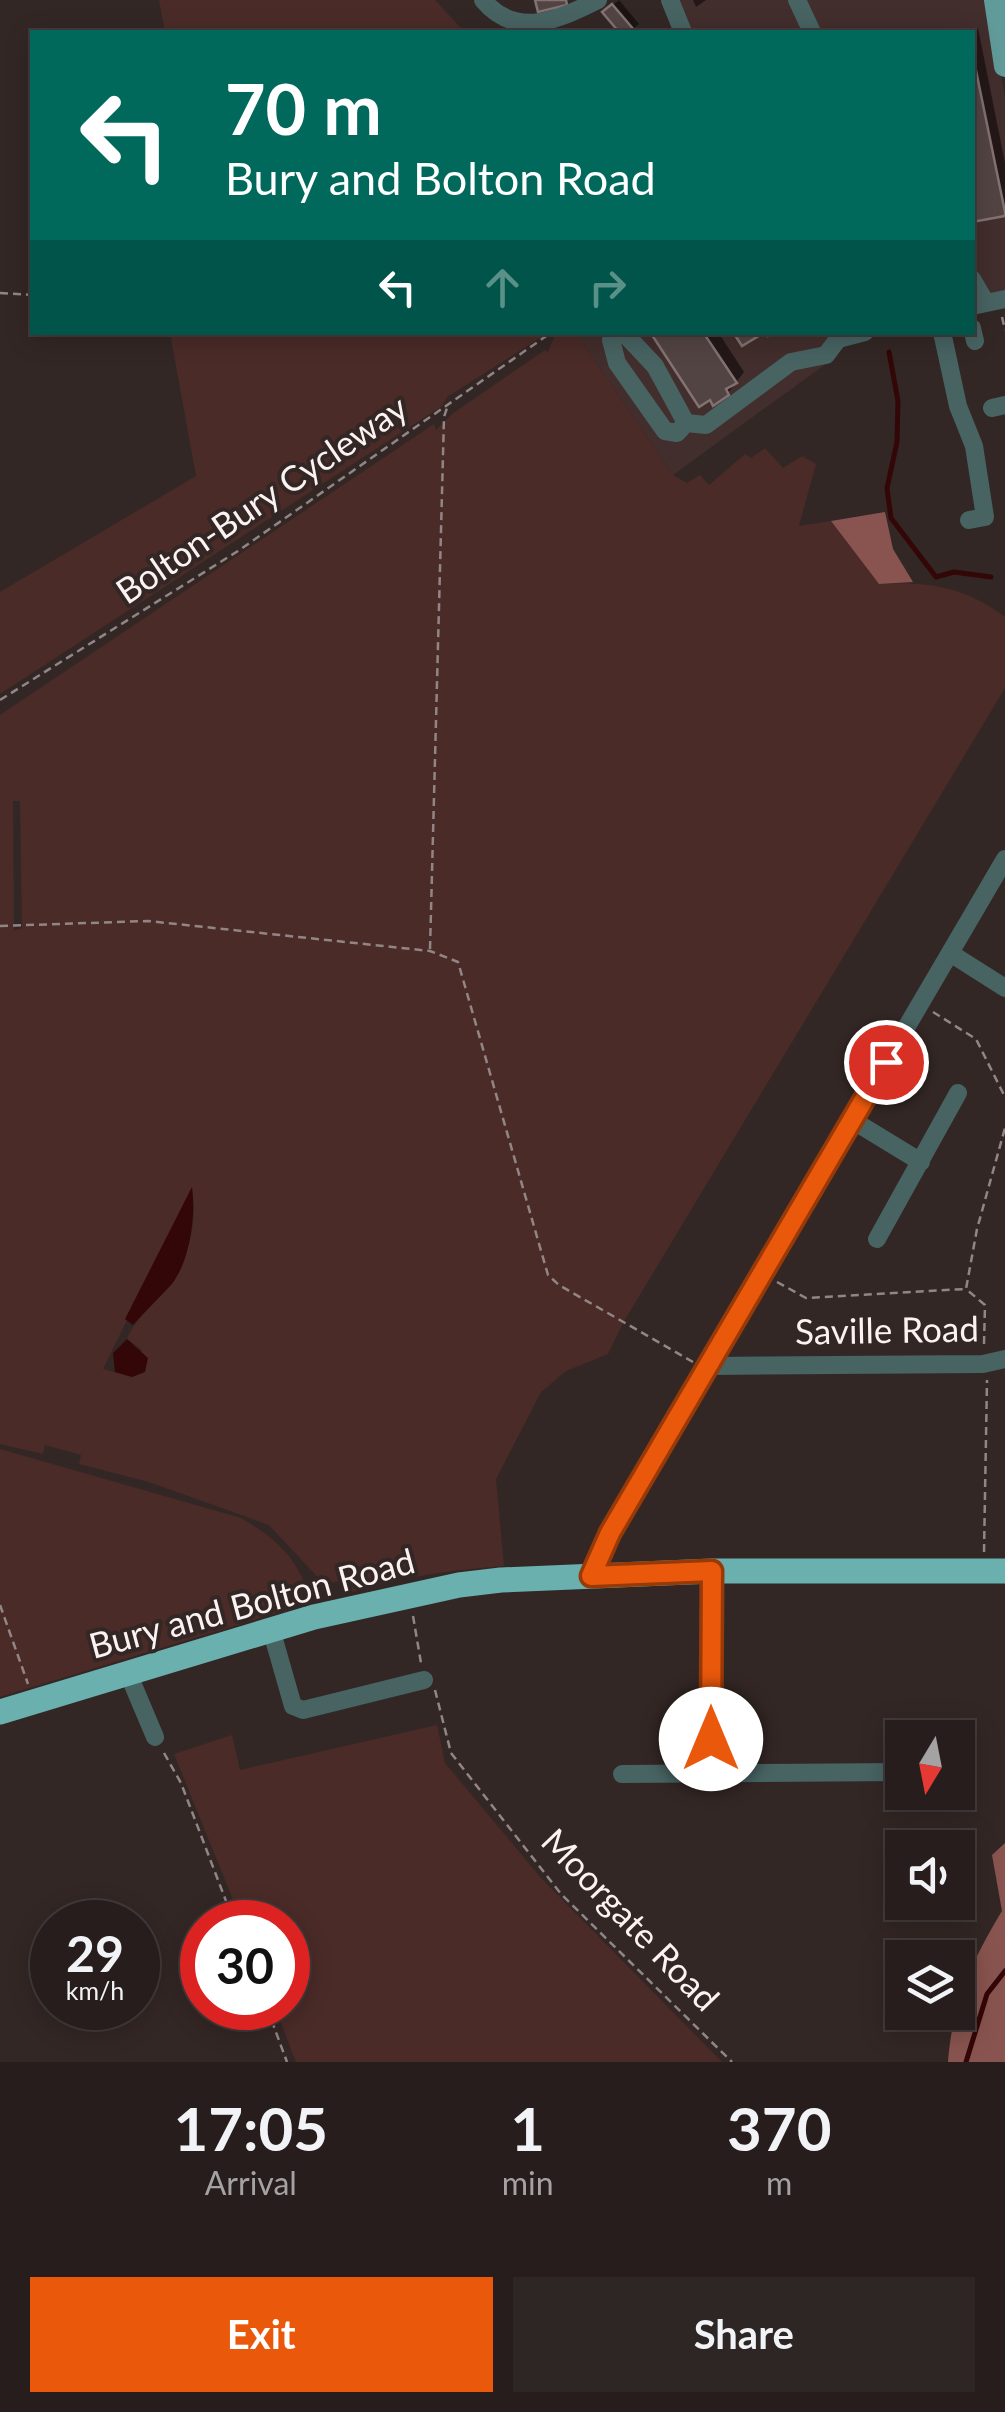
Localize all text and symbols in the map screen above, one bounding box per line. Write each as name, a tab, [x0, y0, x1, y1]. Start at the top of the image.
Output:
text: 70 m	[225, 66, 382, 150]
icon: left	[60, 70, 190, 200]
text: Bury and Bolton Road	[225, 151, 656, 205]
icon: left	[370, 260, 425, 315]
icon: ahead	[475, 260, 530, 315]
icon: right	[580, 260, 635, 315]
street label: Bolton-Bury Cycleway	[107, 385, 414, 611]
pin	[844, 1020, 929, 1105]
icon: arrive	[859, 1035, 914, 1090]
street label: Saville Road	[795, 1306, 979, 1352]
street label: Bury and Bolton Road	[84, 1538, 419, 1666]
position arrow	[659, 1687, 763, 1791]
north arrow	[885, 1720, 975, 1810]
map controls	[885, 1720, 975, 2030]
street label: Moorgate Road	[534, 1819, 729, 2018]
button: sound	[885, 1830, 975, 1920]
speed limit sign: 30	[180, 1900, 310, 2030]
text: 29	[66, 1923, 124, 1983]
button: layers	[885, 1940, 975, 2030]
text: km/h	[66, 1975, 124, 2005]
text: 17:05	[174, 2092, 328, 2164]
text: 1	[510, 2092, 545, 2164]
text: 370	[727, 2092, 831, 2164]
text: Arrival	[205, 2163, 297, 2202]
text: min	[502, 2163, 554, 2202]
text: m	[766, 2163, 792, 2202]
button: Exit	[30, 2277, 493, 2392]
button: Share	[513, 2277, 975, 2392]

